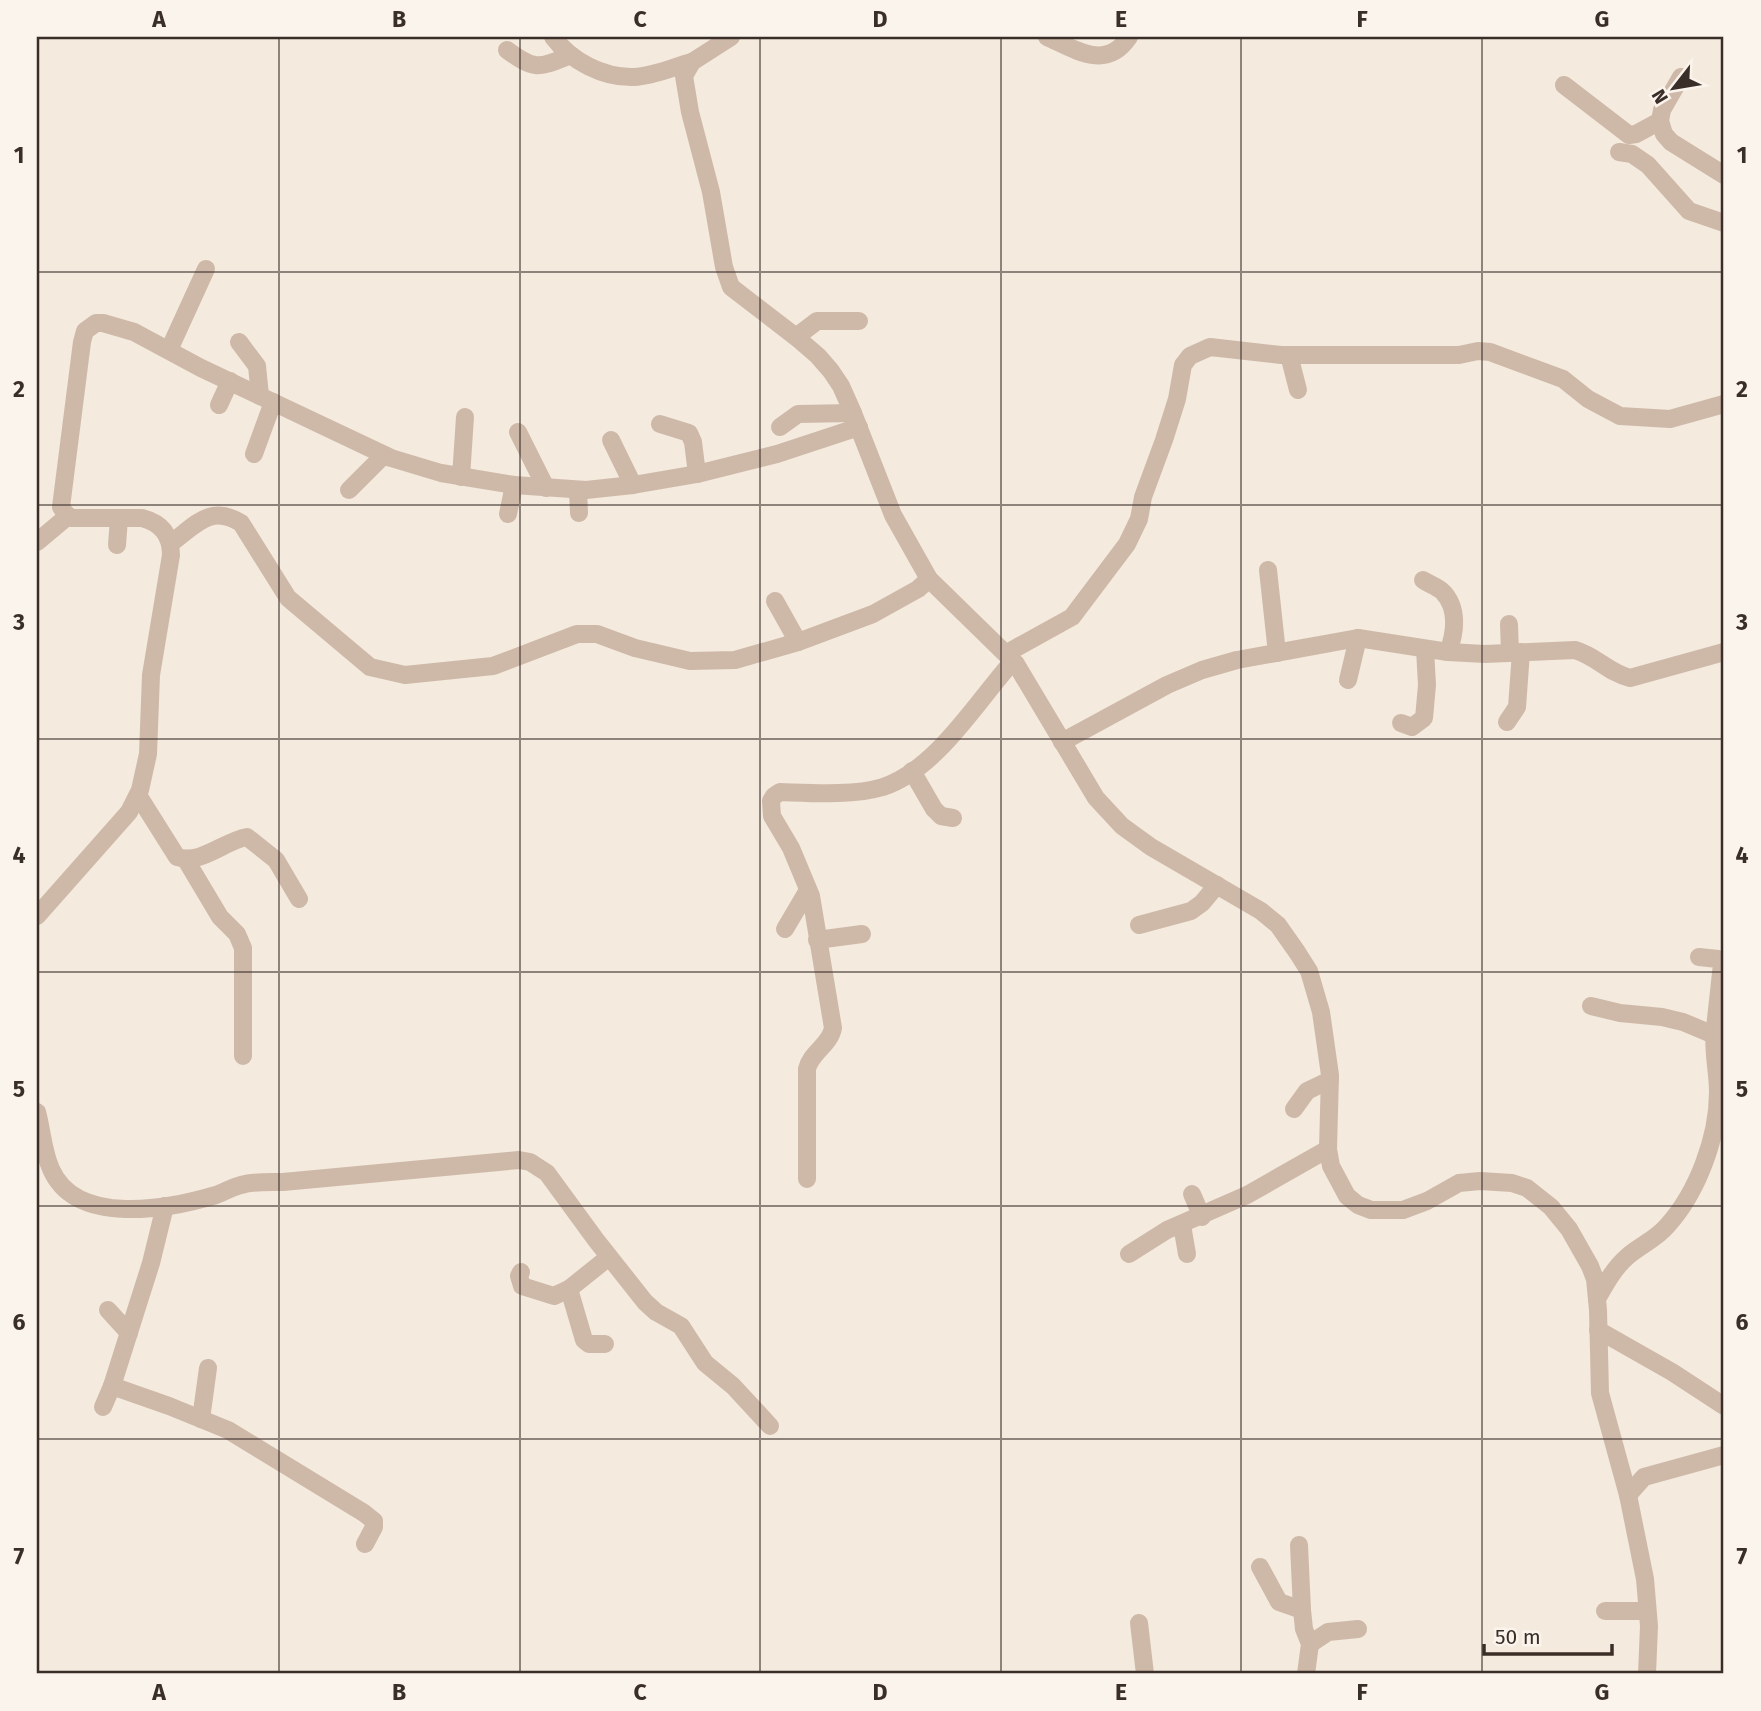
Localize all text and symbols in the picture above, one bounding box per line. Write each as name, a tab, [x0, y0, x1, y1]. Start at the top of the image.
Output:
text: A	[151, 5, 166, 33]
text: B	[392, 5, 406, 33]
text: C	[633, 5, 647, 33]
text: D	[873, 5, 888, 33]
text: E	[1115, 5, 1127, 33]
text: F	[1356, 5, 1368, 33]
text: G	[1595, 5, 1609, 33]
north arrow	[1638, 52, 1708, 122]
text: N	[1647, 85, 1673, 108]
text: 1	[14, 141, 24, 169]
text: 1	[1737, 141, 1747, 169]
text: 2	[13, 375, 25, 403]
text: 2	[1736, 375, 1748, 403]
text: 3	[12, 608, 25, 636]
text: 3	[1735, 608, 1748, 636]
text: 4	[13, 841, 26, 869]
text: 4	[1736, 841, 1749, 869]
text: 5	[13, 1075, 25, 1103]
text: 5	[1736, 1075, 1748, 1103]
text: 6	[13, 1308, 26, 1336]
text: 6	[1736, 1308, 1749, 1336]
text: 7	[14, 1542, 25, 1570]
text: 7	[1737, 1542, 1748, 1570]
scale bar	[1484, 1613, 1612, 1657]
text: 50 m	[1495, 1624, 1541, 1650]
text: A	[151, 1678, 166, 1706]
text: B	[392, 1678, 406, 1706]
text: C	[633, 1678, 647, 1706]
text: D	[873, 1678, 888, 1706]
text: E	[1115, 1678, 1127, 1706]
text: F	[1356, 1678, 1368, 1706]
text: G	[1595, 1678, 1609, 1706]

